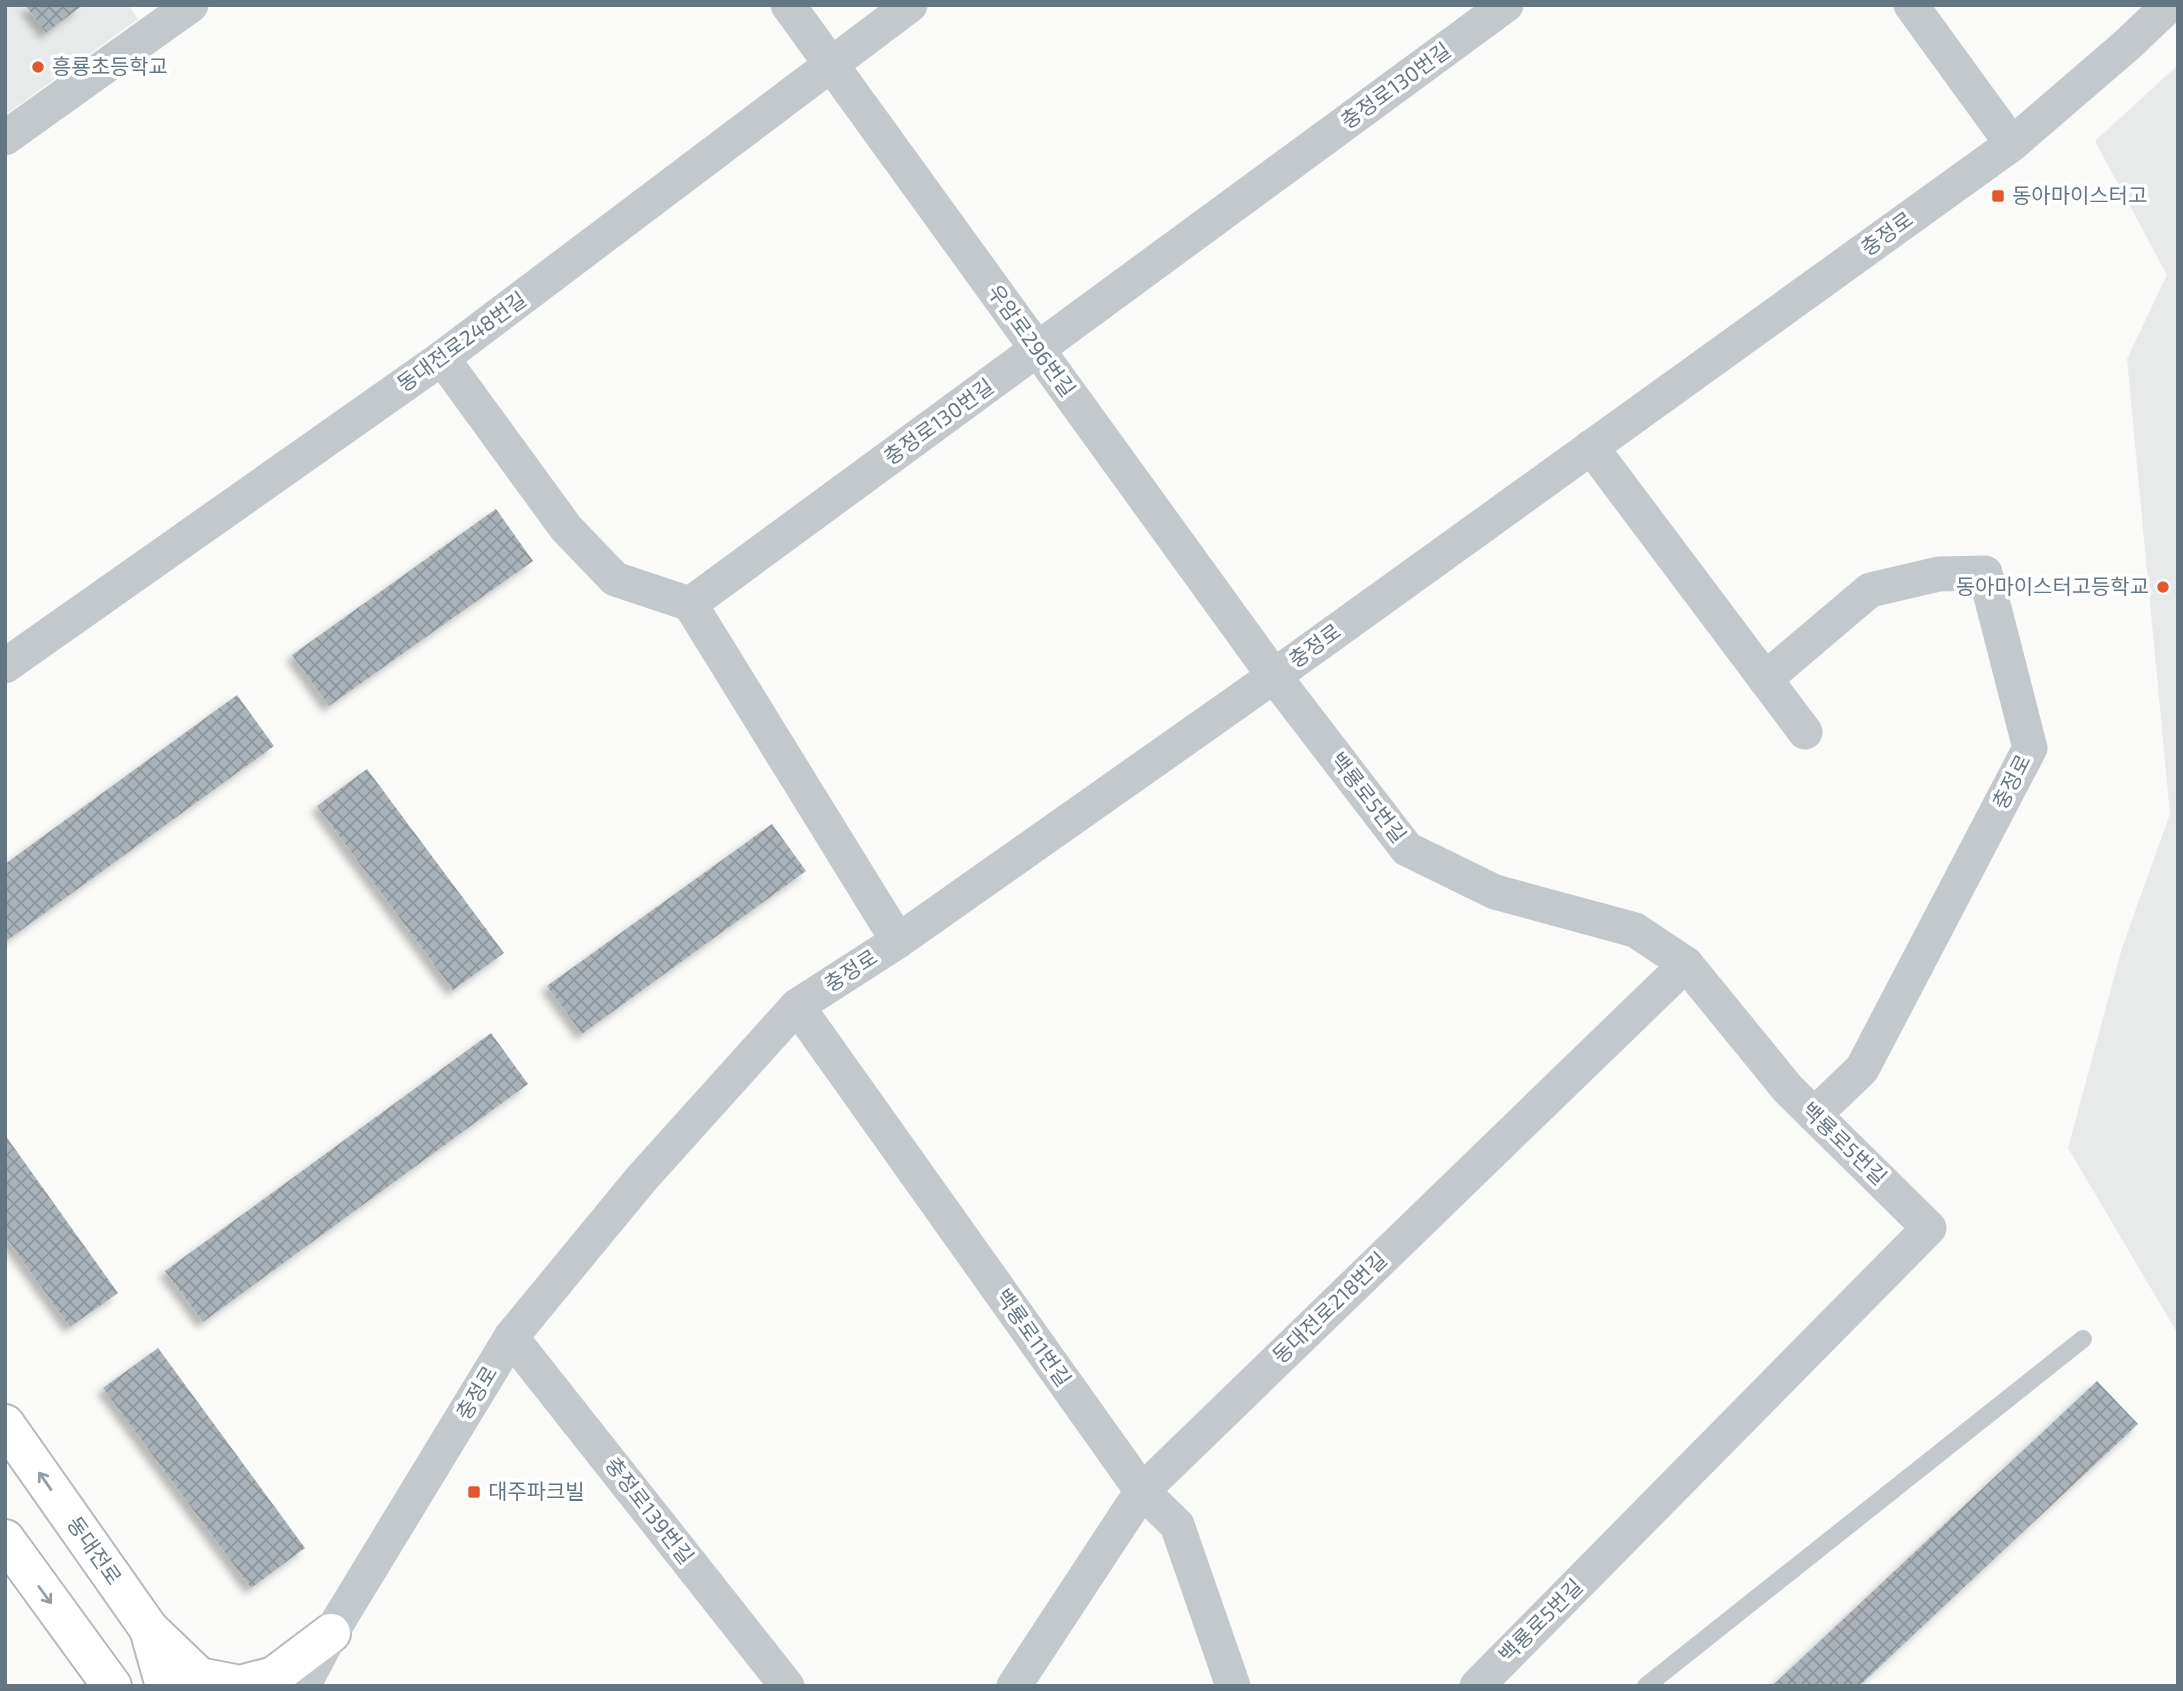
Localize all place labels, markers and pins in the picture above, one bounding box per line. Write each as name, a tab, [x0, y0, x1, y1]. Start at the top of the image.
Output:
place label: 흥룡초등학교	[52, 53, 168, 78]
marker: 흥룡초등학교	[30, 59, 46, 75]
place label: 동아마이스터고	[2012, 182, 2147, 207]
marker: 동아마이스터고	[1990, 188, 2006, 204]
place label: 동아마이스터고등학교	[1956, 573, 2149, 598]
marker: 동아마이스터고등학교	[2155, 579, 2171, 595]
place label: 대주파크빌	[488, 1478, 585, 1503]
marker: 대주파크빌	[466, 1484, 482, 1500]

